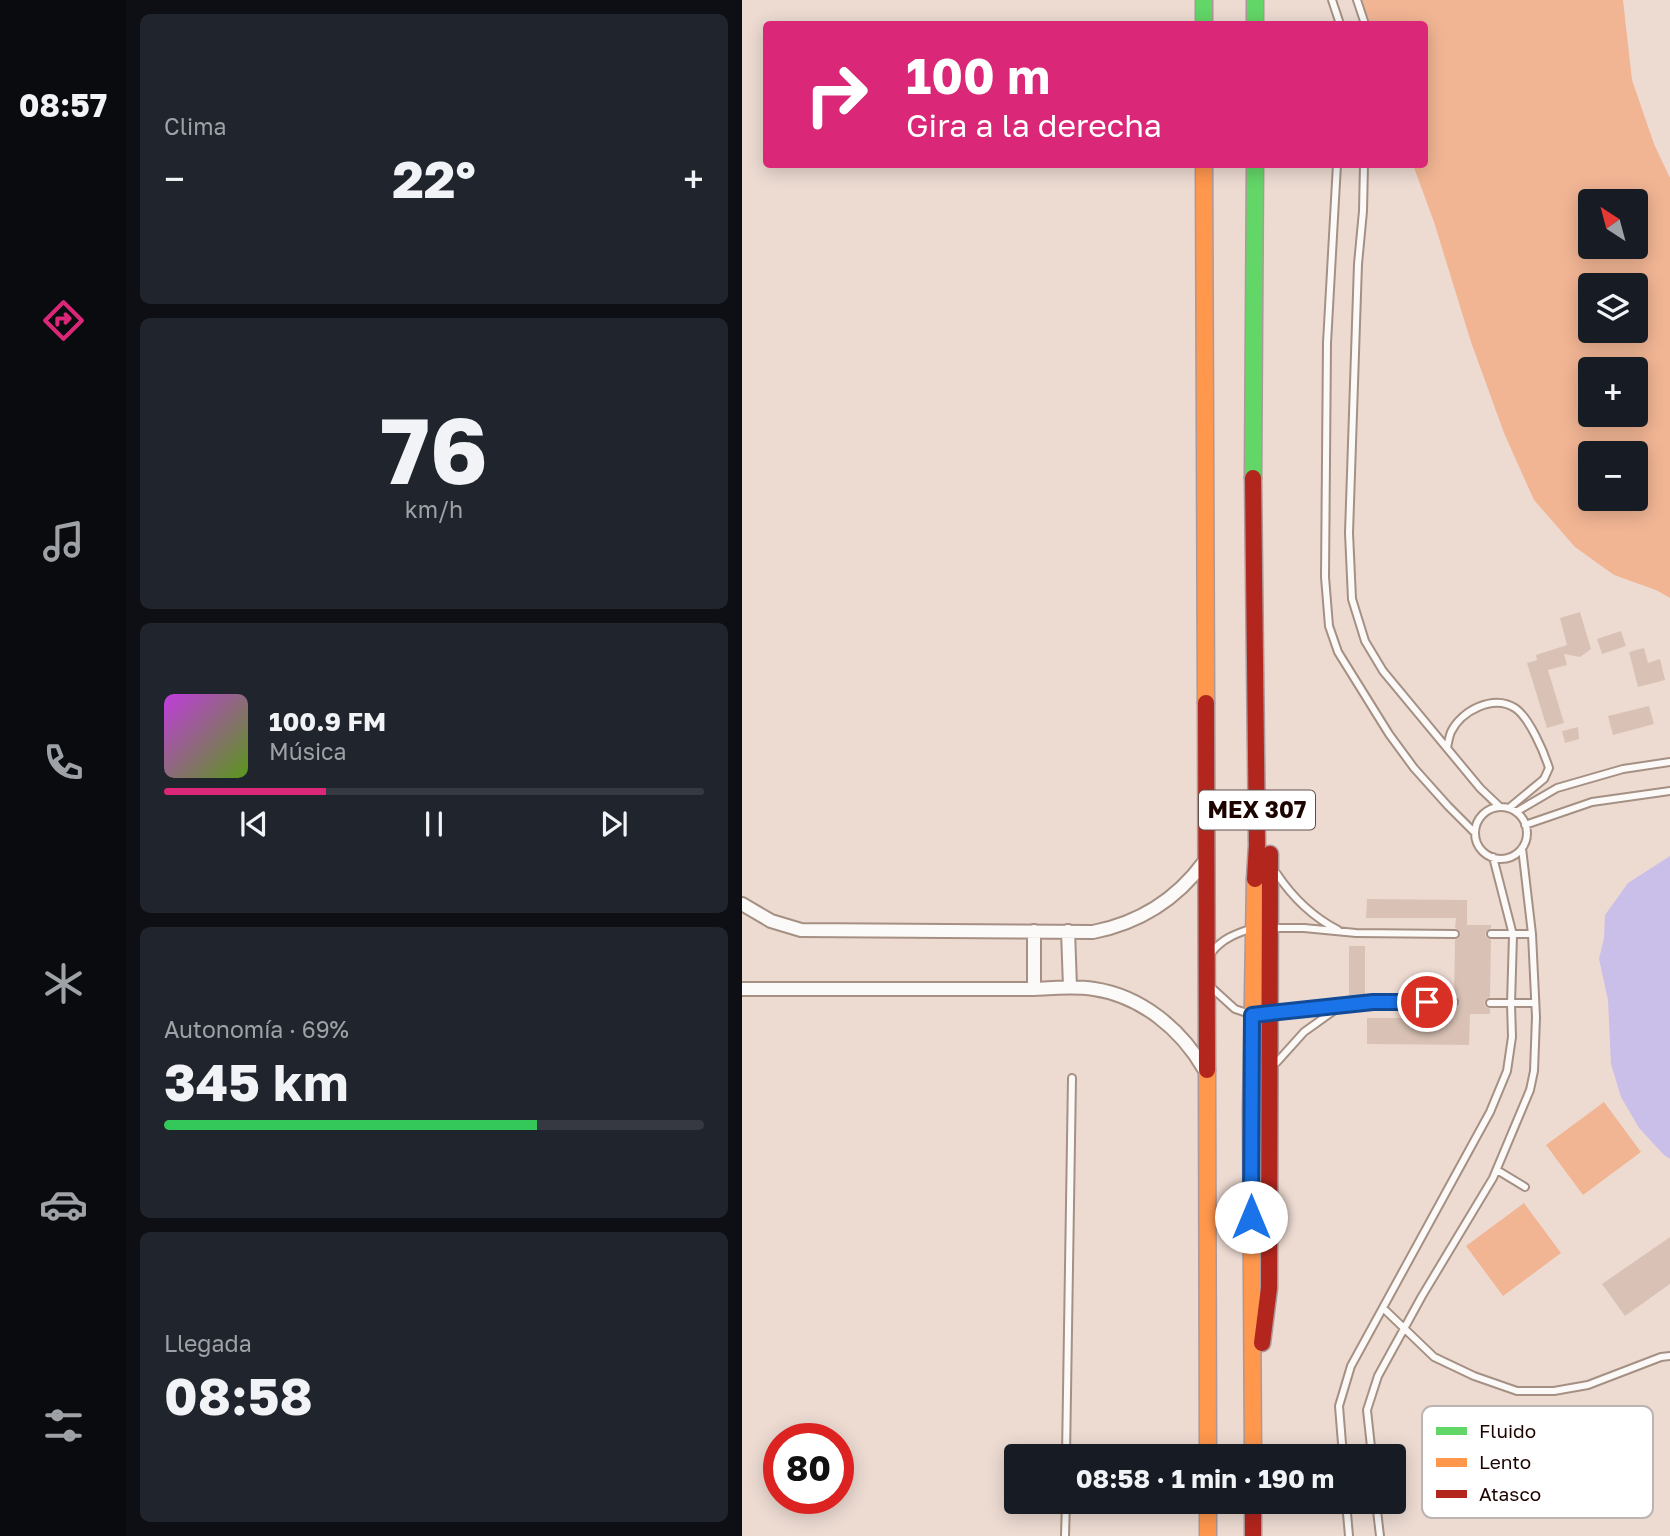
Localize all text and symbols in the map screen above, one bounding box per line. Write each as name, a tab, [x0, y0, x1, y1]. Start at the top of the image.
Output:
text: 100 m	[906, 46, 1050, 105]
icon: right	[791, 49, 882, 140]
text: 08:57	[19, 86, 107, 124]
text: Gira a la derecha	[906, 106, 1162, 144]
text: Clima	[164, 112, 227, 140]
text: 22°	[392, 147, 476, 209]
text: −	[164, 156, 185, 201]
text: +	[683, 156, 704, 201]
north arrow	[1578, 189, 1648, 259]
map controls	[1578, 189, 1648, 511]
button: layers	[1578, 273, 1648, 343]
icon: directions	[39, 296, 88, 345]
button: +	[1578, 357, 1648, 427]
text: 76	[380, 395, 488, 504]
button: −	[1578, 441, 1648, 511]
text: km/h	[405, 495, 463, 523]
icon: music	[39, 517, 88, 566]
text: 100.9 FM	[269, 706, 386, 737]
text: Música	[269, 737, 347, 765]
icon: phone	[39, 738, 88, 787]
road number: MEX 307	[1199, 790, 1315, 830]
icon: previous	[235, 805, 273, 843]
icon: pause	[415, 805, 453, 843]
icon: next	[595, 805, 633, 843]
icon: climate	[39, 959, 88, 1008]
pin	[1397, 972, 1457, 1032]
icon: arrive	[1408, 983, 1446, 1021]
text: Autonomía · 69%	[164, 1015, 349, 1043]
text: 345 km	[164, 1050, 349, 1112]
icon: car	[39, 1180, 88, 1229]
position arrow	[1214, 1180, 1288, 1254]
text: Llegada	[164, 1329, 252, 1357]
text: 08:58	[164, 1364, 313, 1426]
icon: filters	[39, 1401, 88, 1450]
legend	[1422, 1406, 1653, 1518]
text: Fluido	[1479, 1419, 1536, 1442]
speed limit sign: 80	[763, 1423, 854, 1514]
text: Lento	[1479, 1450, 1531, 1473]
text: 08:58 · 1 min · 190 m	[1076, 1463, 1334, 1494]
text: Atasco	[1479, 1482, 1541, 1505]

